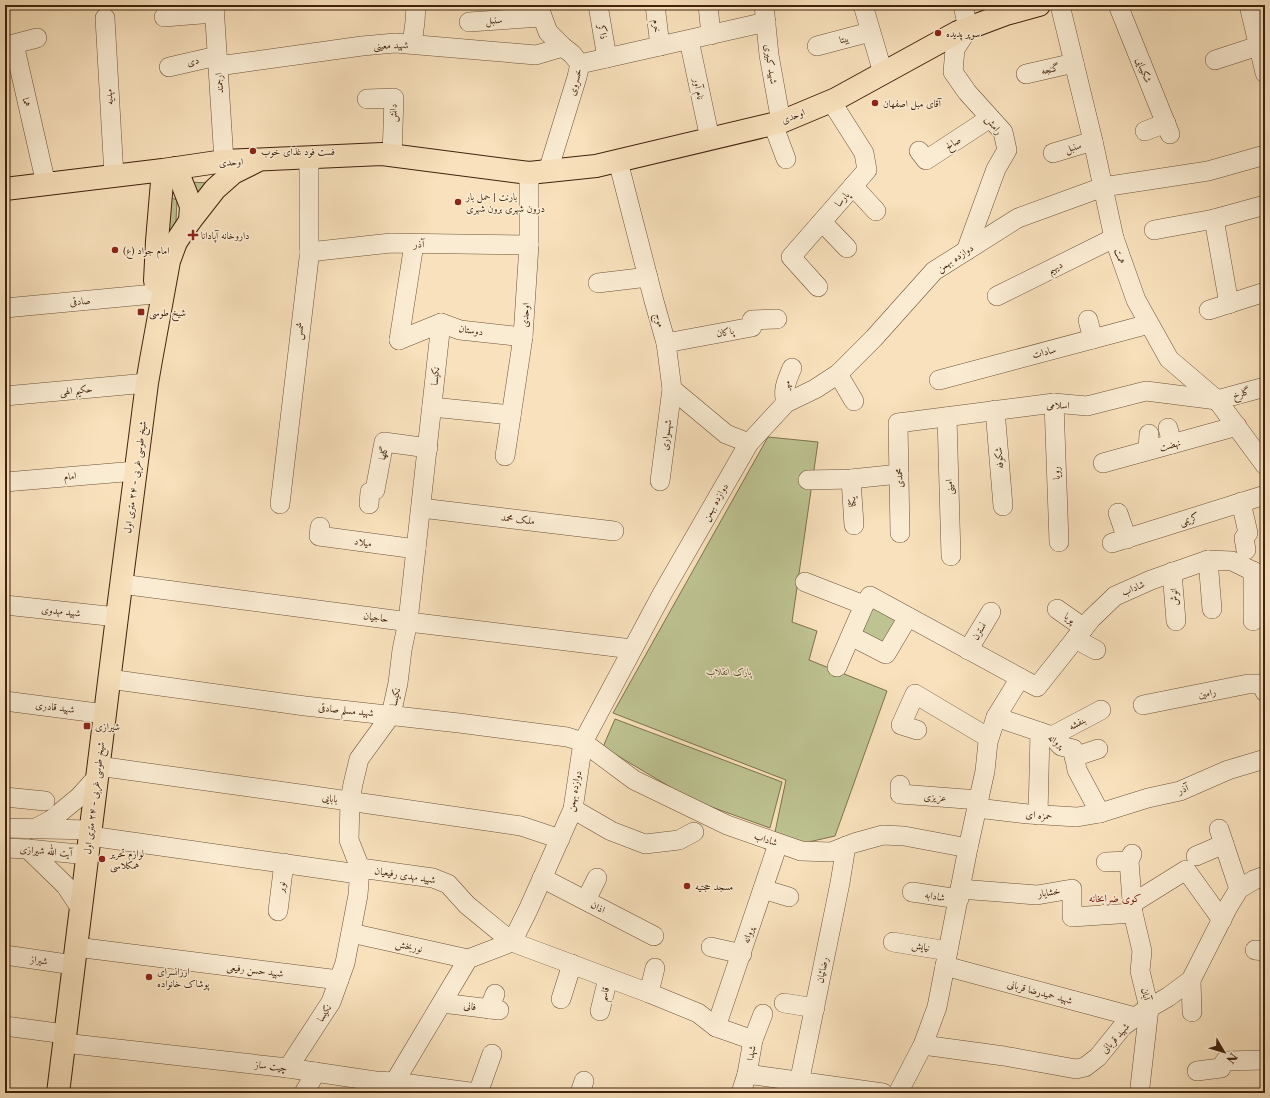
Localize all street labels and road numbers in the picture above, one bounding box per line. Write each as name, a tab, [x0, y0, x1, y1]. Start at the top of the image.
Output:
street label: سنبل	[485, 13, 503, 28]
street label: خرم	[647, 19, 664, 34]
street label: ذاکر	[595, 22, 611, 41]
street label: بیتا	[838, 31, 850, 47]
street label: شهید معینی	[373, 38, 409, 53]
street label: شهید کبیری	[761, 43, 781, 85]
street label: دی	[186, 53, 200, 69]
street label: شکیبایی	[1133, 55, 1155, 85]
street label: گنجه	[1040, 61, 1060, 77]
street label: خسروی	[565, 67, 585, 97]
street label: ارجمند	[212, 72, 226, 94]
street label: نام آور	[687, 76, 707, 101]
street label: مهدیه	[102, 89, 116, 105]
street label: هما	[20, 96, 34, 108]
street label: دانش	[386, 104, 401, 122]
street label: اوحدی	[779, 105, 807, 127]
street label: رامش	[982, 113, 1005, 138]
street label: صالح	[943, 133, 965, 155]
street label: سنبل	[1063, 138, 1084, 157]
street label: اوحدی	[218, 155, 244, 169]
street label: پارسا	[832, 188, 854, 210]
street label: آذر	[413, 237, 426, 251]
street label: دوازده بهمن	[934, 241, 977, 276]
street label: همت	[1111, 247, 1129, 265]
street label: دیهیم	[1045, 258, 1067, 280]
street label: صادقی	[69, 294, 91, 308]
street label: اوحدی	[518, 302, 532, 328]
street label: موج	[649, 312, 668, 329]
street label: شمس	[291, 321, 308, 341]
street label: دوستان	[458, 322, 484, 338]
street label: پاکان	[715, 324, 736, 341]
street label: سادات	[1031, 343, 1058, 361]
street label: نکیسا	[428, 366, 442, 386]
street label: مهر	[778, 379, 793, 392]
street label: حکیم الهی	[59, 382, 93, 402]
street label: گلرخ	[1231, 384, 1252, 405]
street label: اسلامی	[1046, 398, 1070, 412]
street label: شهسواری	[658, 419, 674, 451]
street label: شیخ طوسی غربی - ۲۴ متری اول	[121, 420, 152, 535]
street label: نهضت	[1158, 436, 1182, 454]
street label: گلها	[375, 445, 391, 461]
street label: شکوفه	[992, 446, 1006, 469]
street label: رویا	[1049, 466, 1063, 480]
street label: محمدی	[892, 468, 906, 488]
street label: امام	[63, 469, 77, 486]
street label: امینی	[942, 479, 957, 495]
street label: دوازده بهمن	[699, 481, 732, 524]
street label: یکتا	[845, 495, 859, 507]
street label: ملک محمد	[500, 510, 536, 528]
street label: کریمی	[1178, 510, 1201, 528]
street label: میلاد	[353, 534, 373, 550]
street label: شاداب	[1119, 577, 1147, 599]
street label: انوش	[1167, 588, 1181, 606]
street label: شهید مهدوی	[41, 602, 81, 620]
street label: حاجیان	[363, 609, 389, 625]
street label: پویا	[1061, 610, 1079, 628]
street label: نسترن	[969, 620, 989, 642]
street label: رامین	[1197, 685, 1217, 701]
street label: نکیسا	[387, 687, 403, 707]
street label: شهید قادری	[35, 698, 75, 716]
street label: شهید مسلم صادقی	[317, 701, 374, 723]
street label: بنفشه	[1066, 713, 1088, 733]
street label: پروانه	[1045, 731, 1068, 752]
street label: شیخ طوسی غربی - ۲۴ متری اول	[81, 741, 110, 856]
street label: دوازده بهمن	[564, 769, 585, 813]
street label: آذر	[1175, 780, 1192, 797]
street label: بابایی	[321, 790, 339, 806]
street label: عزیزی	[923, 790, 947, 805]
street label: حمزه ای	[1025, 808, 1053, 822]
street label: شاداب	[753, 829, 780, 849]
street label: آیت الله شیرازی	[19, 841, 75, 860]
street label: شهید مهدی رفیعیان	[374, 864, 436, 886]
street label: نوبر	[274, 881, 288, 894]
street label: خشایار	[1036, 884, 1061, 900]
street label: شادابه	[924, 888, 946, 904]
street label: اذان	[589, 898, 607, 916]
street label: پروانه	[739, 924, 757, 945]
street label: نوربخش	[394, 937, 424, 956]
street label: نیایش	[911, 938, 931, 955]
street label: شیراز	[29, 952, 49, 968]
street label: رضائیان	[813, 956, 831, 984]
street label: شهید حسن رفیعی	[226, 960, 284, 981]
street label: شهید حمیدرضا قربانی	[1006, 977, 1074, 1007]
street label: قاسم	[596, 985, 616, 1003]
street label: آبان	[1138, 987, 1154, 1003]
street label: فانی	[463, 999, 477, 1013]
street label: نکیسا	[314, 1002, 334, 1024]
street label: شهید قربانی	[1098, 1020, 1132, 1056]
street label: شهدا	[743, 1045, 759, 1061]
street label: چیت ساز	[253, 1057, 288, 1074]

